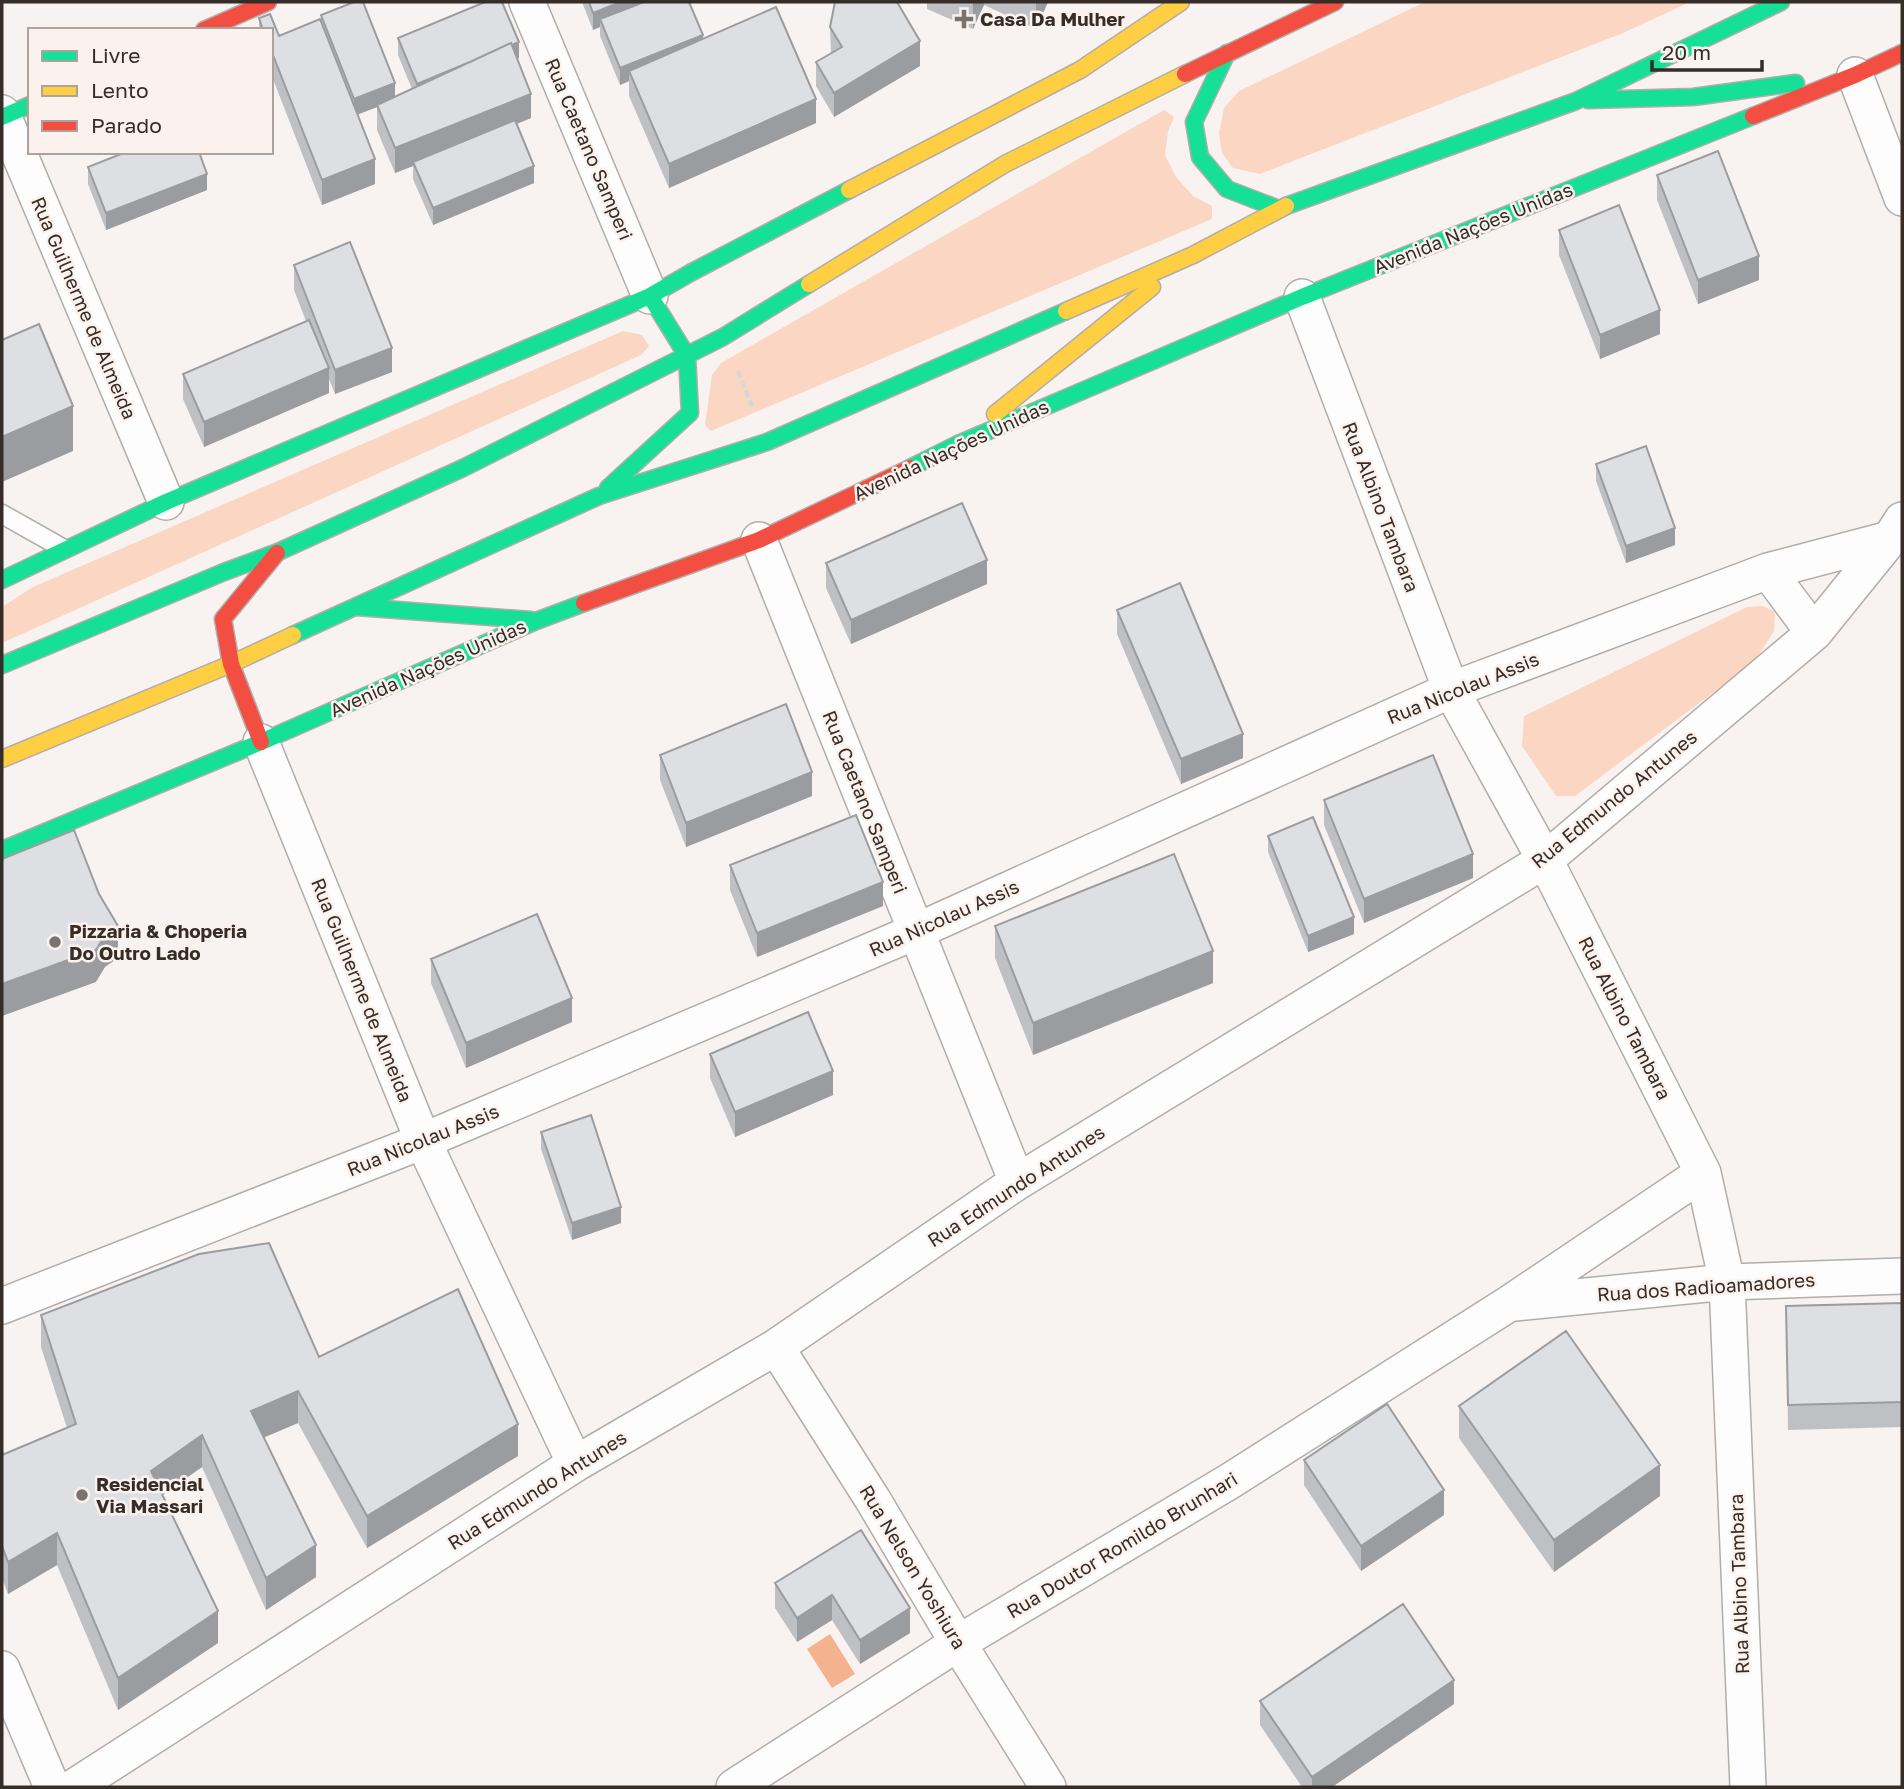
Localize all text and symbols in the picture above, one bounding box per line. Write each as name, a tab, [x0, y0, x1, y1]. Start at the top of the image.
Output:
place label: Casa Da Mulher	[980, 7, 1126, 30]
marker: Casa Da Mulher	[954, 9, 974, 29]
legend	[28, 28, 273, 154]
scale bar	[1652, 28, 1762, 72]
text: 20 m	[1662, 39, 1711, 65]
text: Livre	[91, 42, 141, 68]
street label: Rua Caetano Samperi	[541, 54, 638, 243]
text: Lento	[91, 77, 149, 103]
text: Parado	[91, 112, 162, 138]
street label: Avenida Nações Unidas	[1370, 177, 1576, 278]
street label: Rua Guilherme de Almeida	[27, 193, 142, 423]
street label: Avenida Nações Unidas	[850, 394, 1052, 505]
street label: Rua Albino Tambara	[1338, 418, 1425, 595]
street label: Avenida Nações Unidas	[326, 614, 530, 721]
street label: Rua Nicolau Assis	[1383, 647, 1542, 729]
street label: Rua Caetano Samperi	[818, 707, 913, 897]
street label: Rua Edmundo Antunes	[1526, 725, 1701, 873]
street label: Rua Guilherme de Almeida	[307, 874, 418, 1105]
street label: Rua Nicolau Assis	[865, 874, 1022, 961]
place label: Pizzaria & Choperia Do Outro Lado	[69, 919, 247, 964]
street label: Rua Albino Tambara	[1574, 932, 1677, 1103]
marker: Pizzaria & Choperia Do Outro Lado	[47, 934, 63, 950]
street label: Rua Nicolau Assis	[343, 1099, 502, 1181]
street label: Rua Edmundo Antunes	[923, 1120, 1109, 1251]
street label: Rua dos Radioamadores	[1596, 1267, 1816, 1306]
street label: Rua Edmundo Antunes	[443, 1425, 630, 1554]
street label: Rua Doutor Romildo Brunhari	[1002, 1466, 1241, 1623]
place label: Residencial Via Massari	[96, 1472, 204, 1517]
street label: Rua Nelson Yoshiura	[855, 1481, 972, 1653]
marker: Residencial Via Massari	[74, 1487, 90, 1503]
street label: Rua Albino Tambara	[1724, 1493, 1753, 1675]

